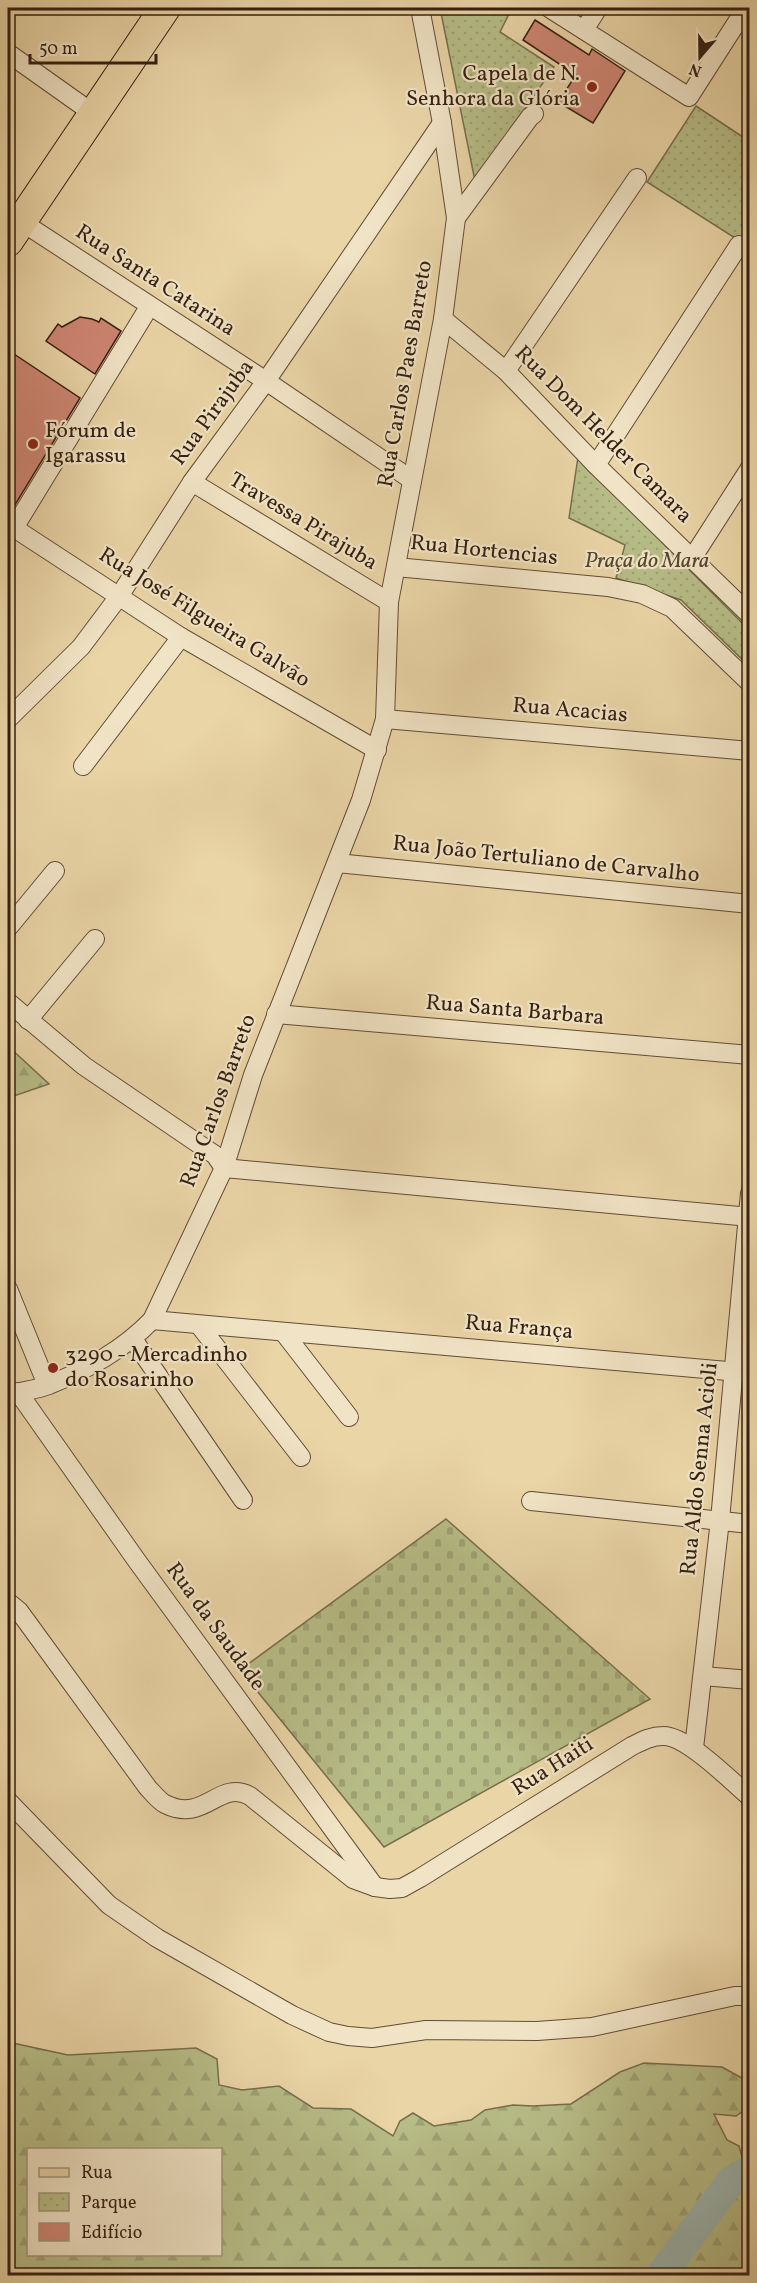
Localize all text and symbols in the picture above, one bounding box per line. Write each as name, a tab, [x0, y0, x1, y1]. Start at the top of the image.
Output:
scale bar	[30, 27, 156, 65]
north arrow	[670, 27, 730, 87]
text: 50 m	[39, 37, 78, 62]
text: N	[686, 57, 705, 82]
place label: Capela de N. Senhora da Glória	[406, 59, 580, 115]
marker: Capela de N. Senhora da Glória	[585, 80, 599, 94]
street label: Rua Santa Catarina	[69, 217, 241, 345]
street label: Rua Carlos Paes Barreto	[371, 258, 441, 490]
street label: Rua Dom Helder Camara	[507, 339, 699, 531]
street label: Rua Pirajuba	[164, 354, 262, 472]
place label: Fórum de Igarassu	[45, 416, 136, 472]
marker: Fórum de Igarassu	[26, 437, 40, 451]
street label: Travessa Pirajuba	[223, 465, 383, 579]
street label: Rua Hortencias	[409, 528, 559, 574]
street label: Rua José Filgueira Galvão	[92, 540, 316, 696]
park label: Praça do Mara	[585, 546, 709, 577]
street label: Rua Acacias	[511, 691, 629, 731]
street label: Rua João Tertuliano de Carvalho	[391, 828, 701, 892]
street label: Rua Santa Barbara	[424, 988, 606, 1034]
street label: Rua Carlos Barreto	[173, 1010, 265, 1192]
street label: Rua França	[464, 1308, 574, 1348]
place label: 3290 - Mercadinho do Rosarinho	[65, 1340, 248, 1396]
marker: 3290 - Mercadinho do Rosarinho	[46, 1361, 60, 1375]
street label: Rua Aldo Senna Acioli	[673, 1361, 727, 1577]
street label: Rua da Saudade	[158, 1556, 272, 1698]
street label: Rua Haiti	[506, 1730, 600, 1804]
legend	[27, 2148, 222, 2256]
text: Rua	[81, 2161, 112, 2186]
text: Parque	[81, 2191, 136, 2216]
text: Edifício	[81, 2221, 142, 2246]

